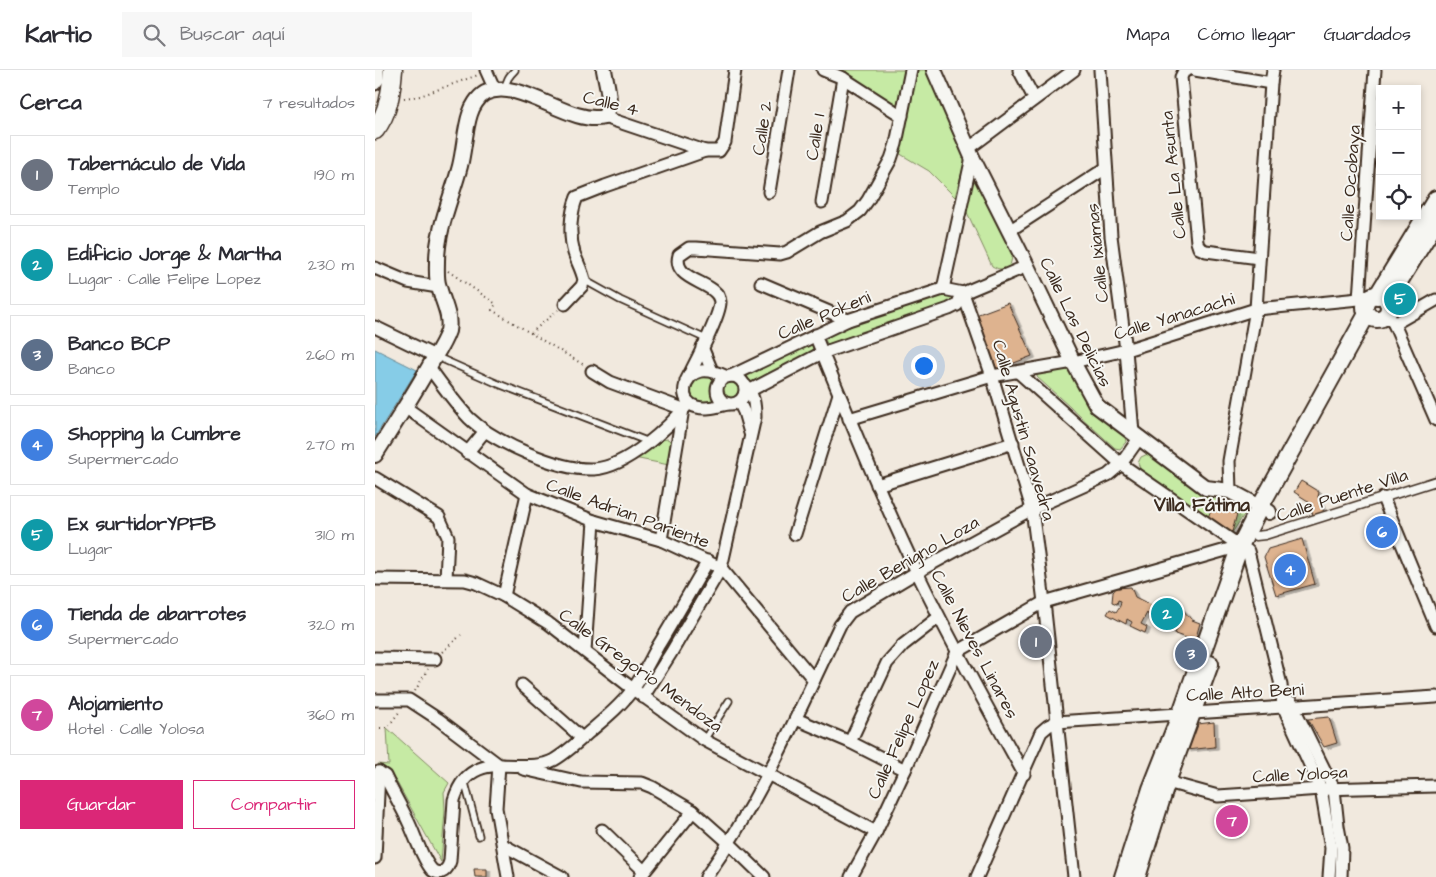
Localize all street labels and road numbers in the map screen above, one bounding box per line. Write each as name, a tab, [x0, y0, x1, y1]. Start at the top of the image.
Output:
street label: Calle 4	[580, 84, 641, 122]
street label: Calle 2	[746, 98, 779, 157]
street label: Calle La Asunta	[1154, 110, 1193, 240]
street label: Calle 1	[799, 112, 832, 162]
street label: Calle Ocobaya	[1334, 124, 1368, 242]
street label: Calle Ixiamas	[1080, 202, 1115, 304]
street label: Calle Las Delicias	[1033, 253, 1118, 391]
street label: Calle Pokeni	[774, 285, 875, 346]
street label: Calle Yanacachi	[1111, 286, 1238, 347]
street label: Calle Agustin Saavedra	[985, 337, 1061, 524]
street label: Calle Puente Villa	[1273, 462, 1411, 529]
street label: Calle Adrian Pariente	[543, 472, 713, 555]
street label: Calle Benigno Loza	[837, 510, 984, 610]
street label: Calle Nieves Linares	[925, 565, 1024, 723]
street label: Calle Gregorio Mendoza	[553, 602, 728, 739]
street label: Calle Felipe Lopez	[861, 655, 946, 803]
street label: Calle Alto Beni	[1186, 677, 1305, 708]
street label: Calle Yolosa	[1252, 760, 1348, 789]

